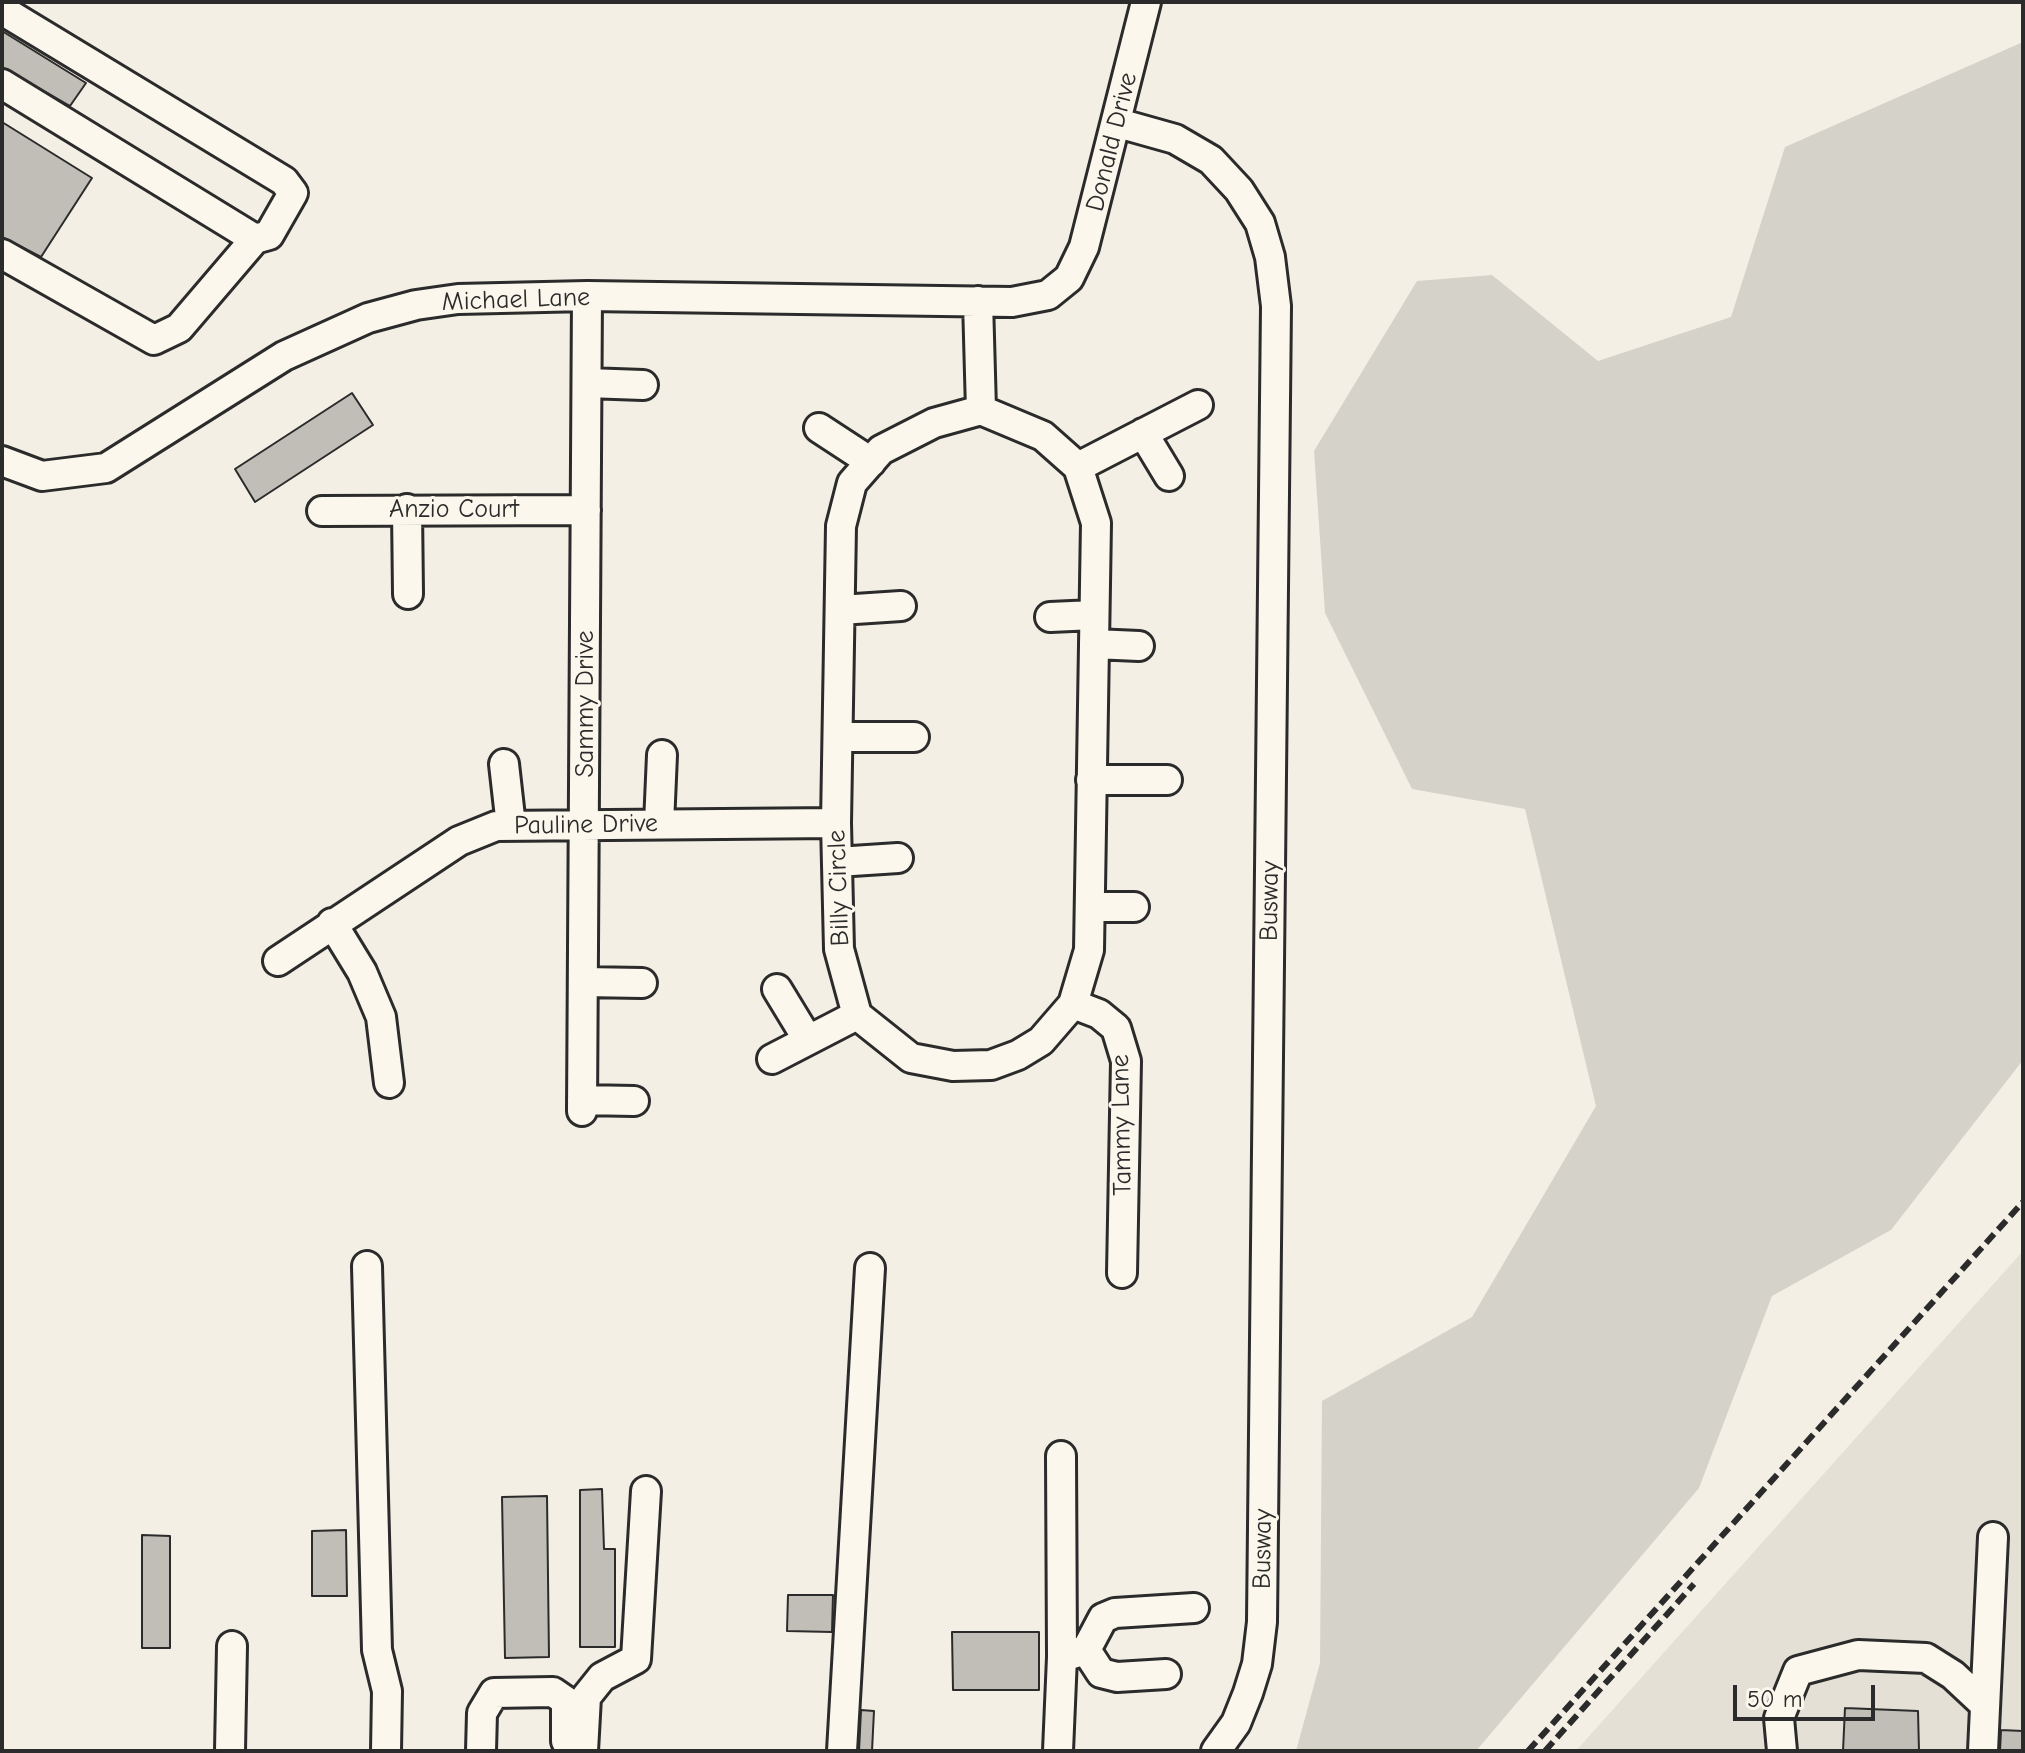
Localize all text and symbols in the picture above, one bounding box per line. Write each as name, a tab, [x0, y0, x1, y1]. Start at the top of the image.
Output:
street label: Donald Drive	[1080, 69, 1144, 215]
street label: Michael Lane	[441, 282, 591, 318]
street label: Anzio Court	[389, 494, 519, 526]
street label: Sammy Drive	[570, 630, 602, 778]
street label: Pauline Drive	[514, 808, 658, 842]
street label: Billy Circle	[821, 829, 857, 947]
street label: Busway	[1254, 861, 1286, 941]
street label: Tammy Lane	[1105, 1054, 1139, 1196]
street label: Busway	[1247, 1509, 1279, 1589]
scale bar	[1737, 1669, 1879, 1719]
text: 50 m	[1747, 1685, 1803, 1713]

